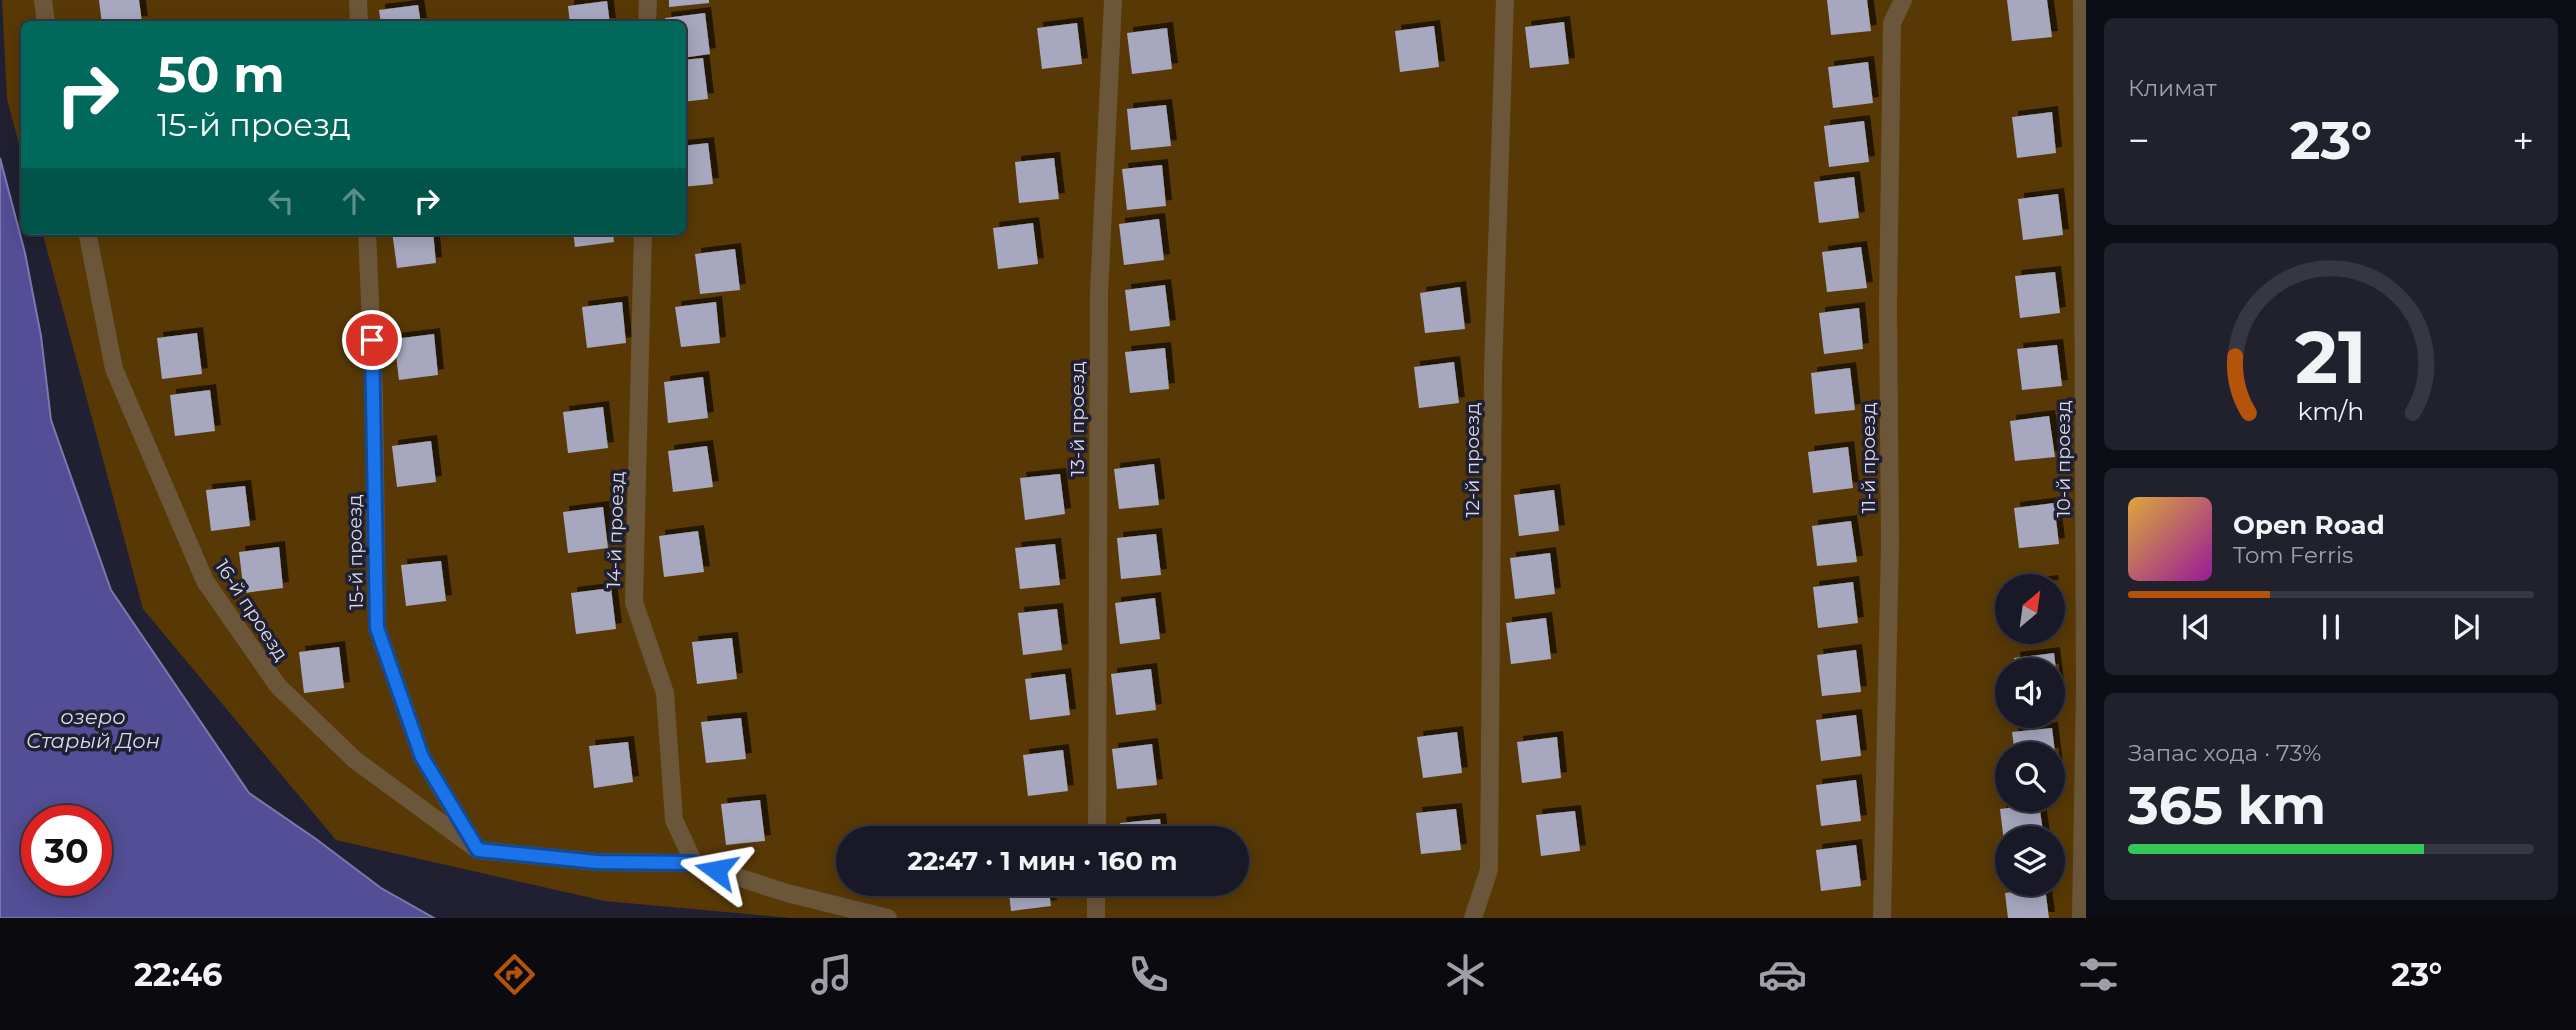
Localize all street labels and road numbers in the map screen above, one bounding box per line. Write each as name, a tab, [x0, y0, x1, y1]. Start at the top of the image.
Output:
street label: 13-й проезд	[1066, 361, 1089, 477]
street label: 10-й проезд	[2052, 400, 2075, 518]
street label: 11-й проезд	[1857, 402, 1880, 514]
street label: 12-й проезд	[1461, 403, 1484, 518]
street label: 14-й проезд	[602, 471, 629, 589]
street label: 15-й проезд	[343, 494, 368, 610]
street label: 16-й проезд	[210, 555, 293, 665]

